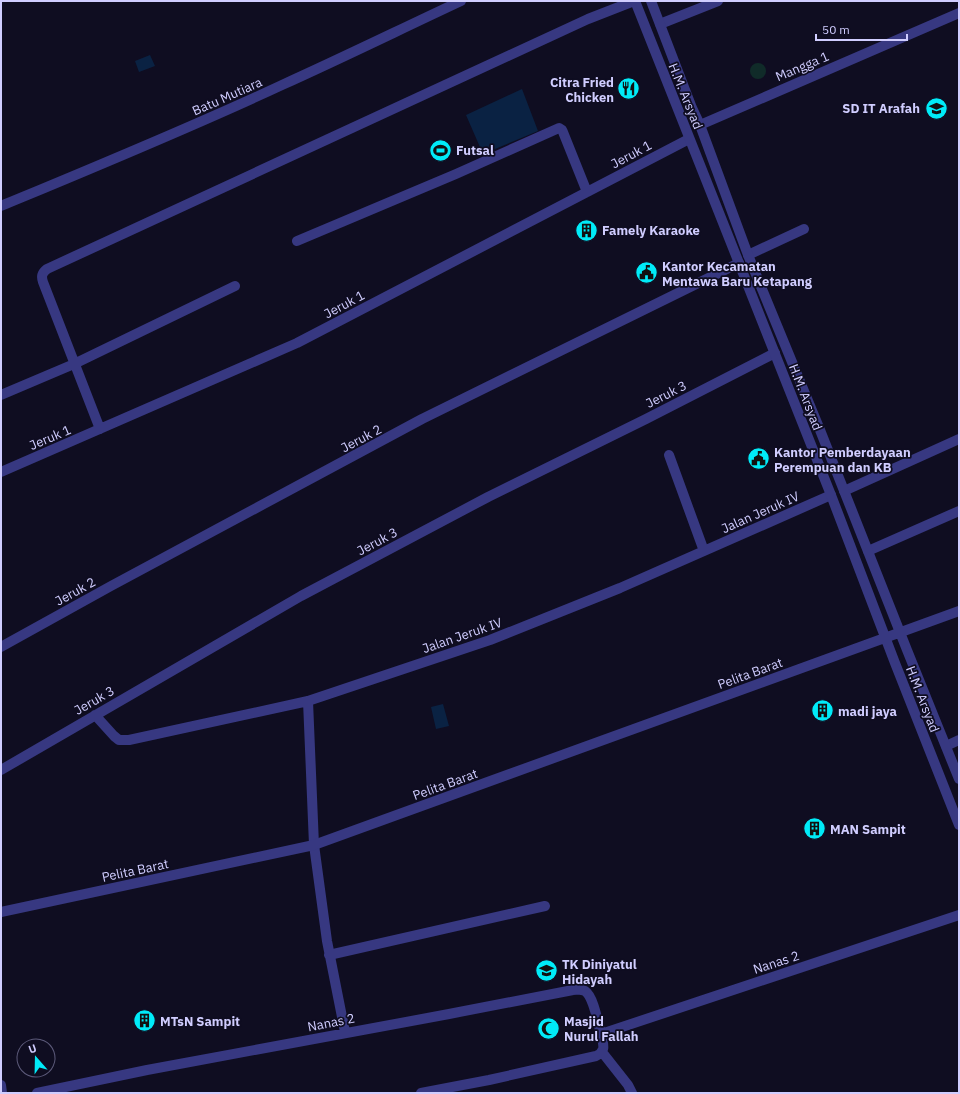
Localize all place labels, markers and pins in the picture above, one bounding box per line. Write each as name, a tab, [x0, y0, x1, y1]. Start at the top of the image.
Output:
place label: Citra Fried Chicken	[550, 74, 614, 106]
restaurant icon: Citra Fried Chicken	[616, 76, 642, 102]
school or university icon: SD IT Arafah	[923, 95, 949, 121]
place label: SD IT Arafah	[842, 100, 920, 117]
sports icon: Futsal	[428, 137, 454, 163]
place label: Futsal	[456, 142, 494, 159]
building icon: Famely Karaoke	[573, 217, 599, 243]
place label: Famely Karaoke	[602, 222, 700, 239]
place label: Kantor Kecamatan Mentawa Baru Ketapang	[662, 258, 813, 290]
public building icon: Kantor Kecamatan Mentawa Baru Ketapang	[633, 260, 659, 286]
place label: Kantor Pemberdayaan Perempuan dan KB	[774, 444, 911, 476]
public building icon: Kantor Pemberdayaan Perempuan dan KB	[746, 446, 772, 472]
building icon: madi jaya	[809, 698, 835, 724]
place label: madi jaya	[838, 703, 897, 720]
building icon: MAN Sampit	[801, 816, 827, 842]
place label: MAN Sampit	[830, 821, 906, 838]
place label: TK Diniyatul Hidayah	[562, 956, 637, 988]
school or university icon: TK Diniyatul Hidayah	[534, 958, 560, 984]
building icon: MTsN Sampit	[131, 1008, 157, 1034]
place label: MTsN Sampit	[160, 1013, 240, 1030]
place label: Masjid Nurul Fallah	[564, 1013, 639, 1045]
mosque icon: Masjid Nurul Fallah	[536, 1015, 562, 1041]

